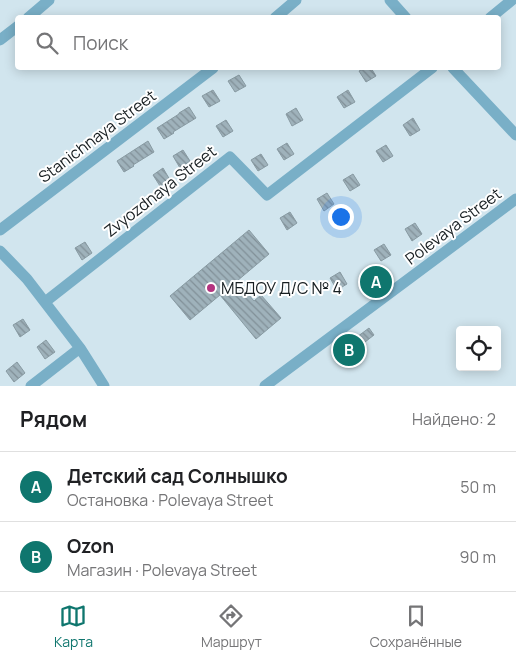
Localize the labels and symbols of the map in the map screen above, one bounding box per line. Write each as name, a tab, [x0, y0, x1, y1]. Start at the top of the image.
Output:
street label: Stanichnaya Street	[34, 85, 160, 187]
street label: Zvyozdnaya Street	[99, 140, 221, 242]
street label: Polevaya Street	[400, 183, 506, 269]
your location	[328, 204, 354, 230]
pin: A	[360, 263, 392, 301]
place label: МБДОУ Д/С № 4	[221, 277, 342, 299]
marker: МБДОУ Д/С № 4	[205, 282, 217, 294]
pin: B	[333, 331, 365, 369]

